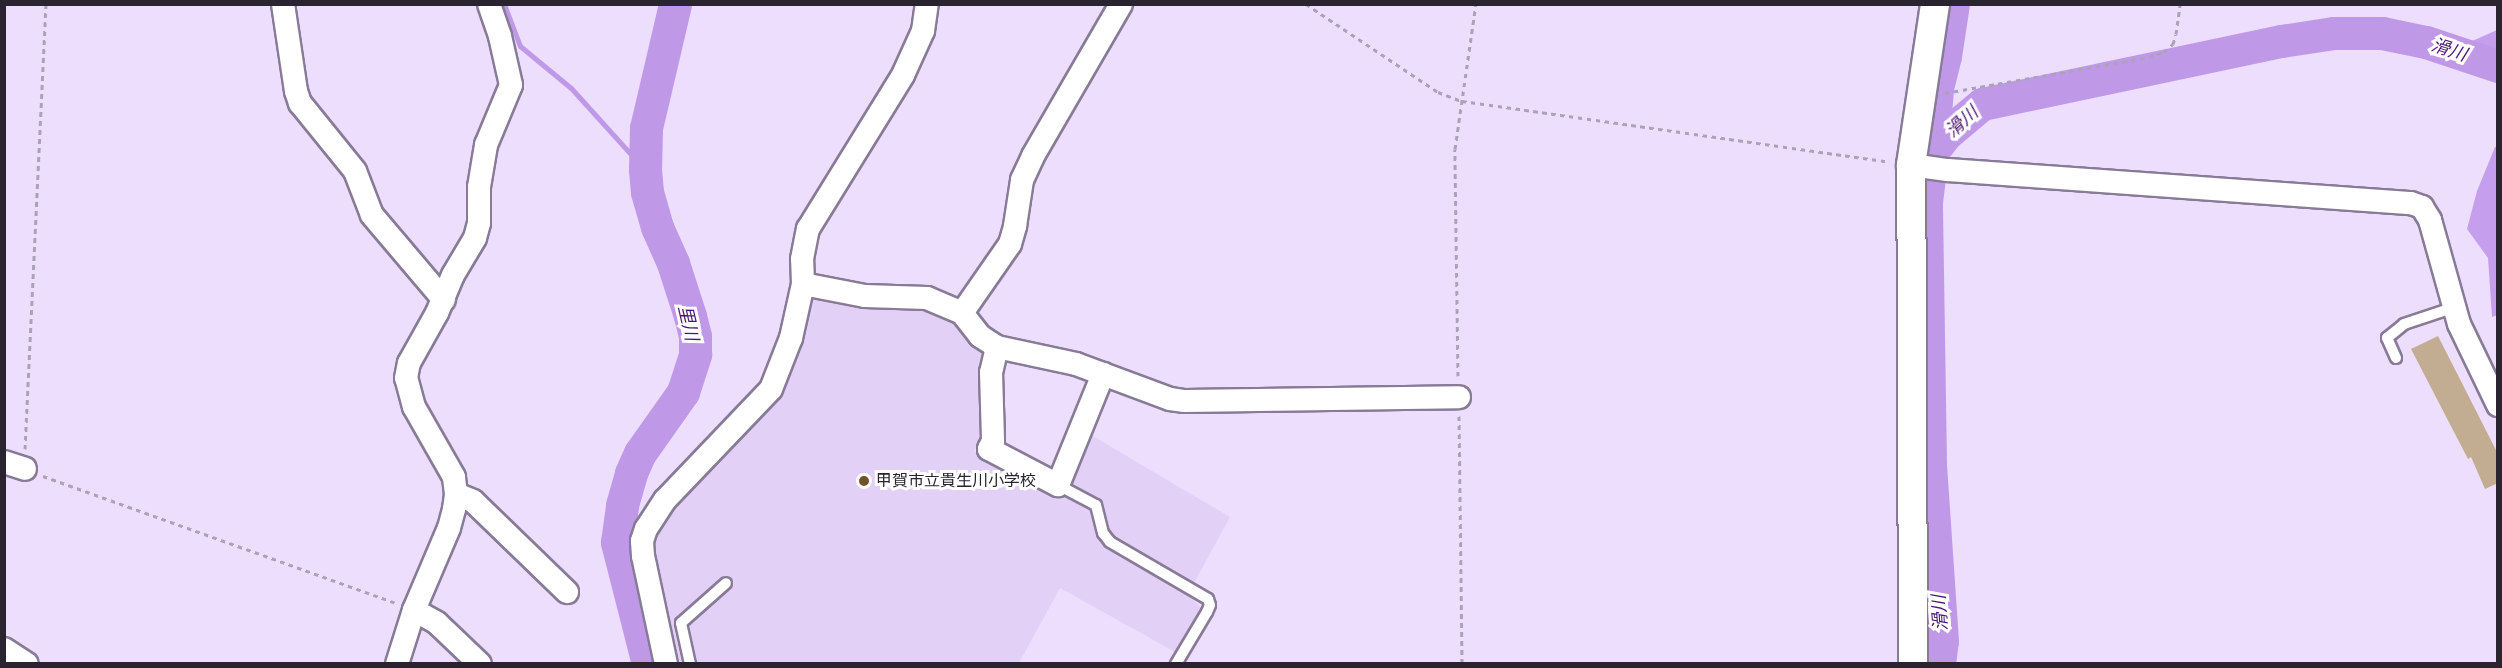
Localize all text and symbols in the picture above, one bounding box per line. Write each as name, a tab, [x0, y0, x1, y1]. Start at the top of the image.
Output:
water label: 滑川	[2429, 34, 2469, 66]
water label: 滑川	[1941, 102, 1983, 142]
water label: 里川	[673, 303, 703, 343]
place label: 甲賀市立貴生川小学校	[876, 471, 1036, 491]
marker: 甲賀市立貴生川小学校	[857, 474, 871, 488]
water label: 滑川	[1928, 594, 1952, 632]

